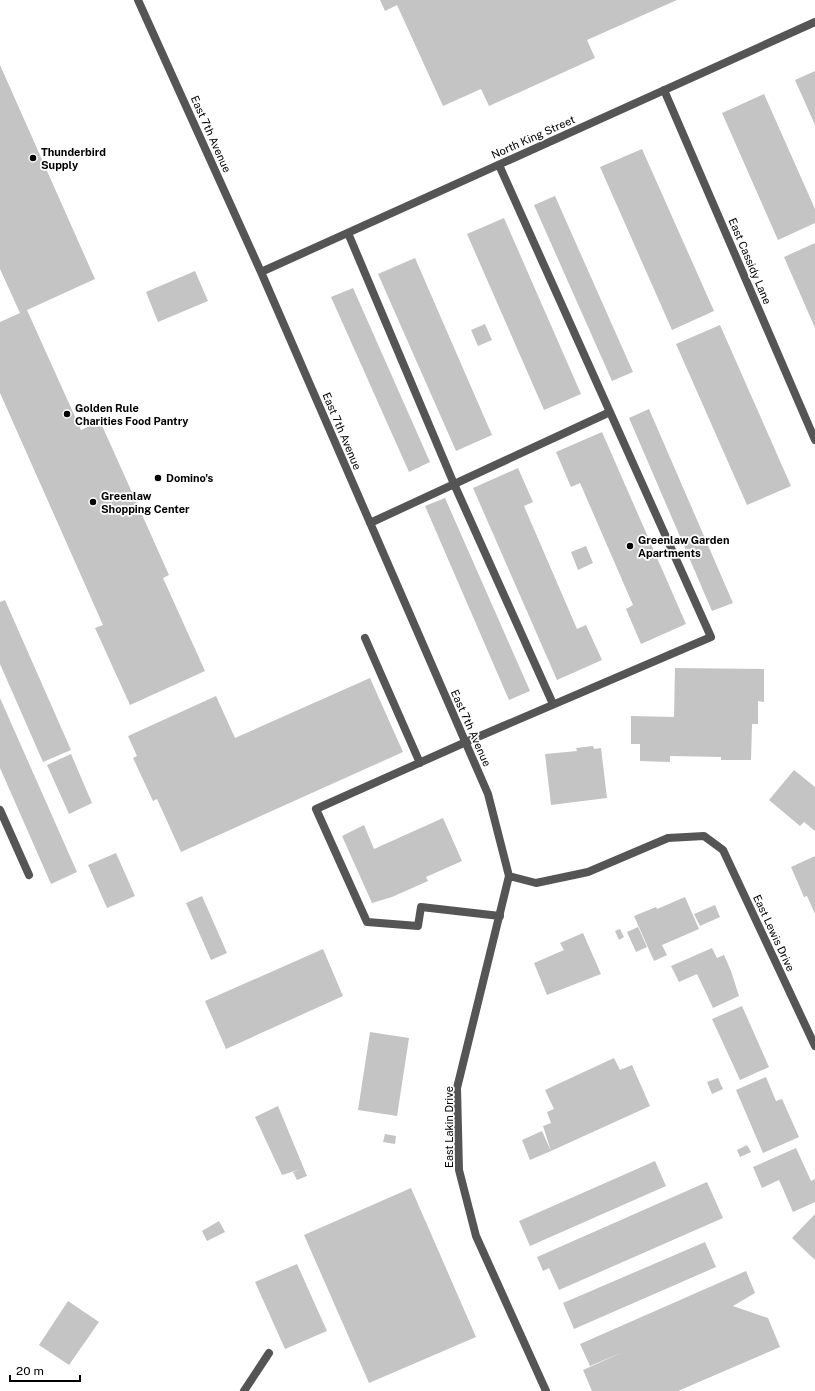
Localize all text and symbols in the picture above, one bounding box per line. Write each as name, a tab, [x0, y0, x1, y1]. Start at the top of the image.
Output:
street label: East 7th Avenue	[189, 94, 233, 174]
street label: North King Street	[489, 113, 577, 161]
place label: Thunderbird Supply	[41, 146, 106, 171]
marker: Thunderbird Supply	[28, 153, 38, 163]
street label: East Cassidy Lane	[726, 216, 774, 306]
street label: East 7th Avenue	[320, 391, 364, 471]
place label: Golden Rule Charities Food Pantry	[75, 402, 189, 427]
marker: Golden Rule Charities Food Pantry	[62, 409, 72, 419]
place label: Domino's	[166, 472, 213, 484]
marker: Domino's	[153, 473, 163, 483]
place label: Greenlaw Shopping Center	[101, 490, 190, 515]
marker: Greenlaw Shopping Center	[88, 497, 98, 507]
place label: Greenlaw Garden Apartments	[638, 534, 729, 559]
marker: Greenlaw Garden Apartments	[625, 541, 635, 551]
street label: East 7th Avenue	[449, 688, 493, 768]
street label: East Lewis Drive	[751, 893, 797, 973]
street label: East Lakin Drive	[443, 1086, 455, 1168]
scale bar	[10, 1357, 80, 1383]
text: 20 m	[16, 1364, 44, 1378]

